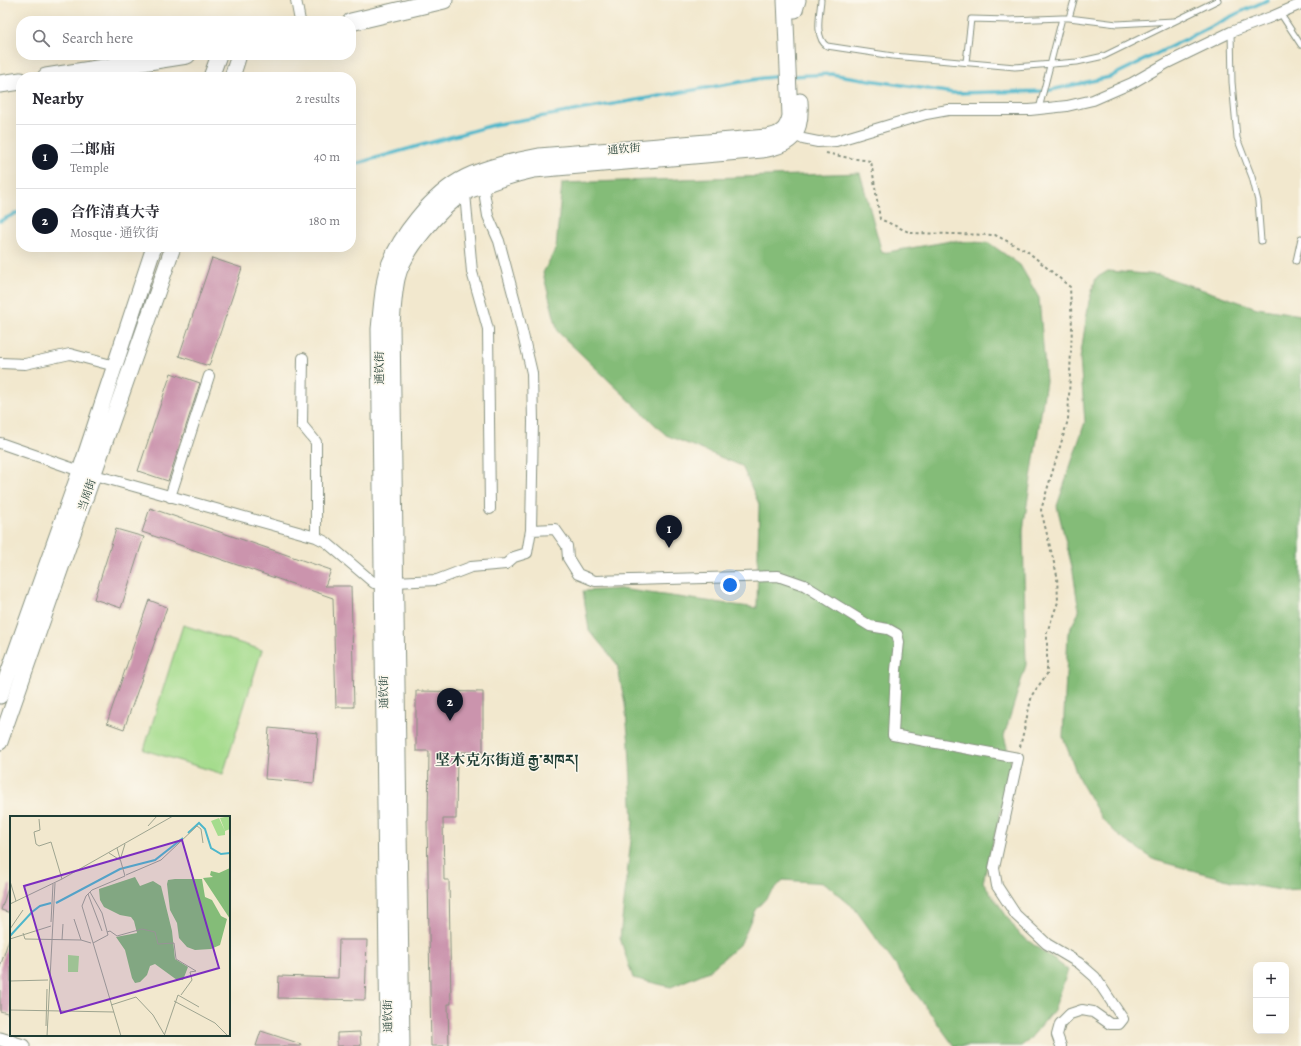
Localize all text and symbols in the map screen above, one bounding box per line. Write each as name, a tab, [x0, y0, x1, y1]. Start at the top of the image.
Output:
search box	[16, 16, 356, 60]
icon: search	[30, 27, 52, 49]
text: Search here	[62, 28, 133, 48]
text: Nearby	[32, 87, 83, 110]
text: 2 results	[296, 90, 340, 107]
text: 二郎庙	[70, 139, 115, 159]
street label: 通钦街	[607, 140, 641, 158]
text: 1	[43, 148, 47, 165]
text: 40 m	[314, 148, 340, 165]
text: Temple	[70, 159, 109, 176]
text: 合作清真大寺	[70, 202, 160, 222]
text: 2	[42, 212, 48, 229]
text: 180 m	[309, 212, 340, 229]
text: Mosque · 通钦街	[70, 224, 159, 241]
street label: 通钦街	[372, 352, 387, 385]
street label: 当周街	[75, 477, 99, 513]
pin: 1	[656, 515, 682, 548]
your location	[720, 575, 740, 595]
street label: 通钦街	[376, 675, 392, 709]
pin: 2	[437, 688, 463, 721]
district label: 坚木克尔街道 རྒྱ་མཁར།	[435, 750, 579, 773]
inset map	[10, 816, 230, 1036]
map controls	[1253, 962, 1289, 1034]
button: +	[1253, 962, 1289, 998]
button: −	[1253, 998, 1289, 1034]
street label: 通钦街	[380, 999, 396, 1033]

